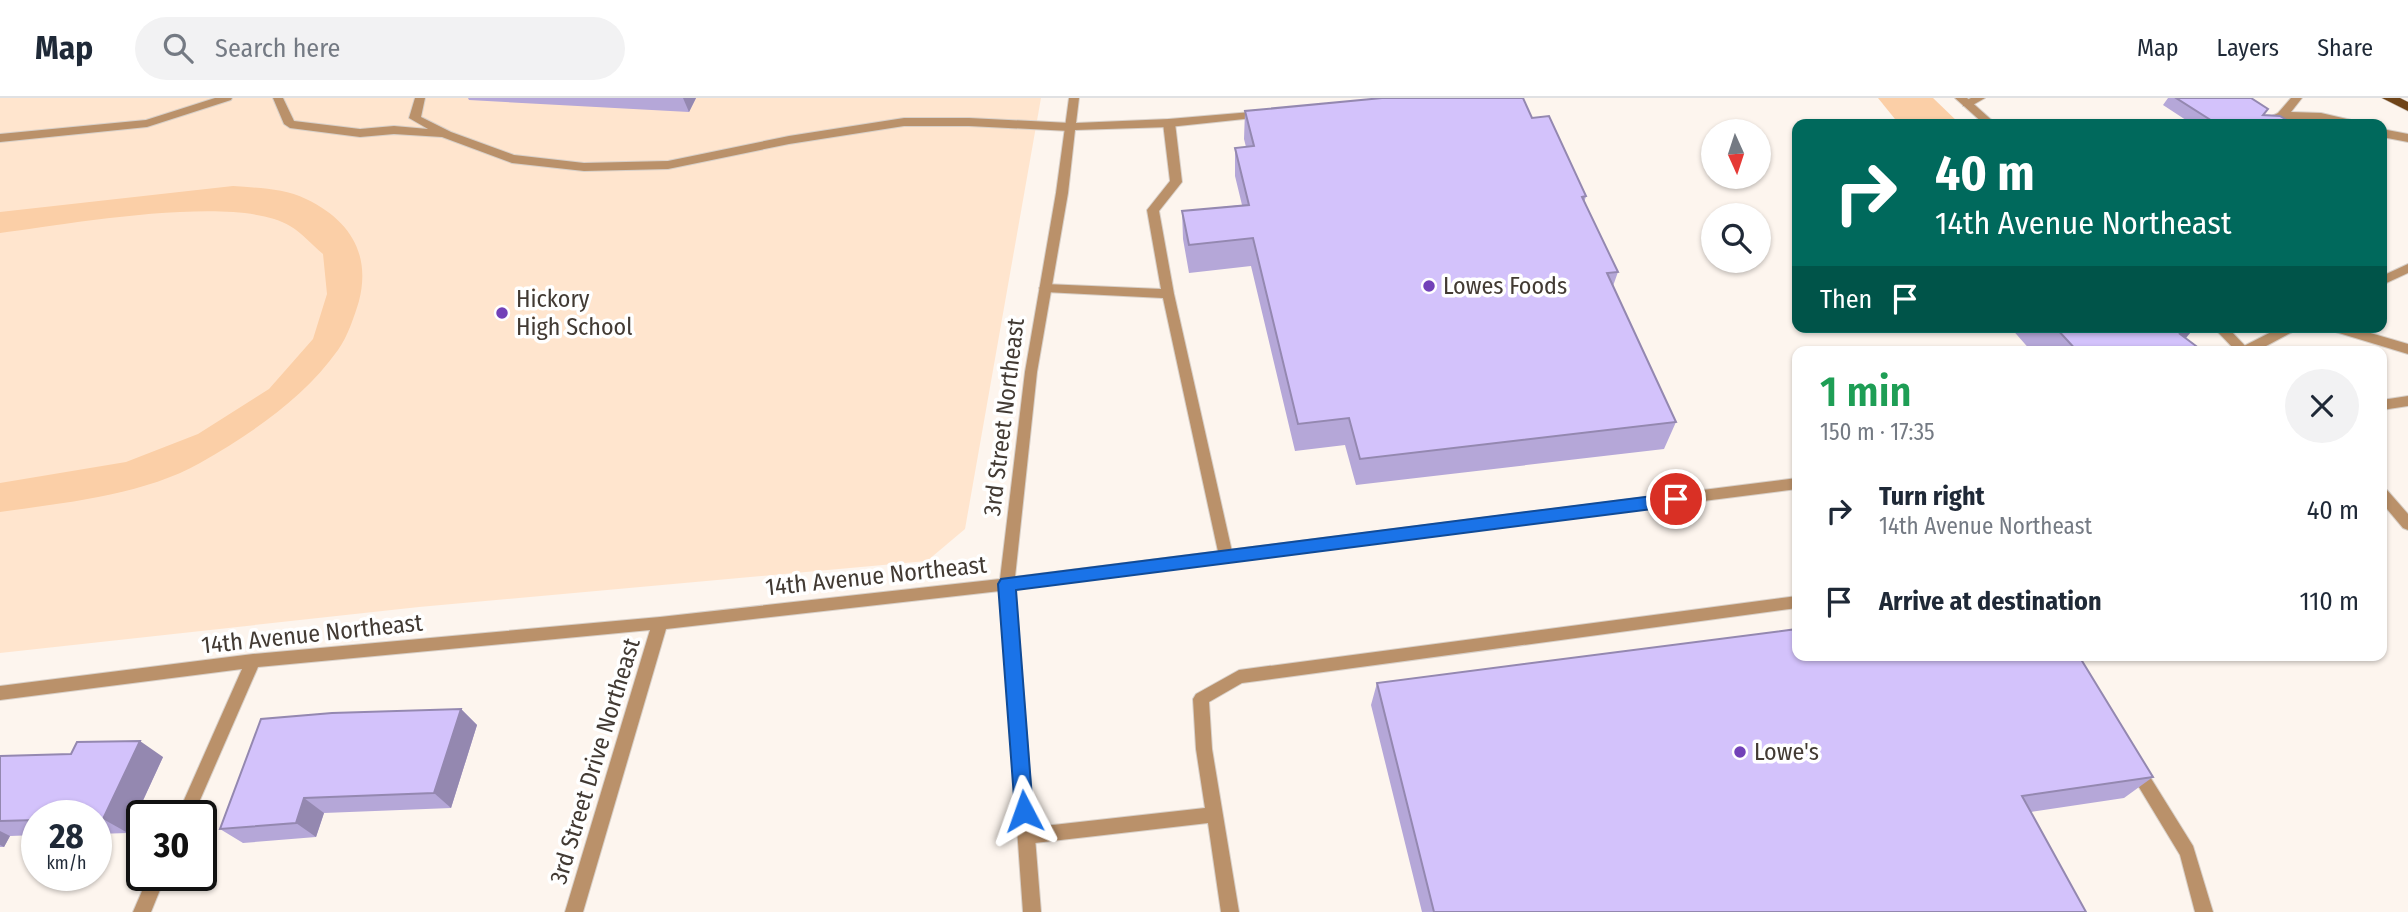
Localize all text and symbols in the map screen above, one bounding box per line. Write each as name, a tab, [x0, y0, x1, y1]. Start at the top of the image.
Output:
search box	[135, 17, 625, 80]
text: Map	[35, 28, 93, 68]
icon: search	[159, 29, 197, 67]
text: Search here	[215, 33, 340, 64]
text: Map	[2137, 34, 2179, 62]
text: Layers	[2217, 34, 2279, 62]
text: Share	[2317, 34, 2373, 62]
north arrow	[1701, 119, 1771, 189]
map controls	[1701, 119, 1771, 273]
text: 40 m	[1935, 144, 2035, 203]
icon: right	[1820, 147, 1911, 238]
button: search	[1701, 203, 1771, 273]
text: 14th Avenue Northeast	[1935, 204, 2231, 242]
place label: Lowes Foods	[1443, 272, 1567, 300]
marker: Lowes Foods	[1421, 278, 1437, 294]
icon: arrive	[1886, 280, 1924, 318]
text: Then	[1820, 284, 1872, 315]
place label: Hickory High School	[516, 285, 633, 341]
marker: Hickory High School	[494, 305, 510, 321]
street label: 3rd Street Northeast	[978, 316, 1030, 518]
text: 1 min	[1820, 367, 1911, 417]
button: close	[2285, 369, 2359, 443]
text: 150 m · 17:35	[1820, 418, 1935, 446]
pin	[1646, 469, 1706, 529]
icon: arrive	[1657, 480, 1695, 518]
text: Turn right	[1879, 481, 1985, 512]
icon: right	[1820, 492, 1858, 530]
text: 40 m	[2307, 495, 2359, 526]
text: 14th Avenue Northeast	[1879, 512, 2092, 540]
street label: 14th Avenue Northeast	[764, 550, 988, 602]
icon: arrive	[1820, 583, 1858, 621]
text: Arrive at destination	[1879, 586, 2102, 617]
text: 110 m	[2299, 586, 2359, 617]
street label: 14th Avenue Northeast	[200, 608, 424, 660]
street label: 3rd Street Drive Northeast	[544, 635, 646, 887]
place label: Lowe's	[1754, 738, 1819, 766]
marker: Lowe's	[1732, 744, 1748, 760]
position arrow	[987, 774, 1061, 848]
speed limit sign: 30	[126, 800, 217, 891]
text: 28	[49, 815, 84, 857]
text: km/h	[46, 852, 87, 874]

